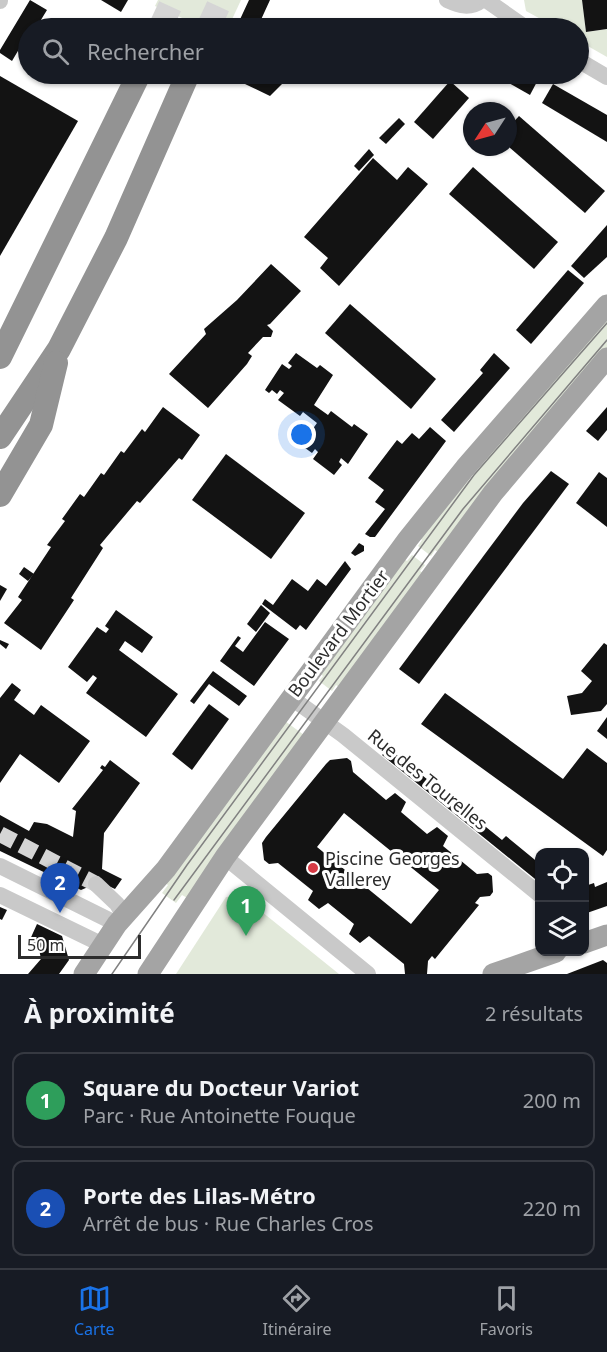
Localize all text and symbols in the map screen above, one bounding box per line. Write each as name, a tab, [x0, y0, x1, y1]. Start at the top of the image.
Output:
search box	[18, 18, 589, 84]
icon: search	[39, 35, 72, 68]
text: Rechercher	[87, 36, 204, 66]
north arrow	[463, 102, 517, 156]
your location	[287, 420, 316, 449]
street label: Boulevard Mortier	[282, 564, 394, 702]
street label: Rue des Tourelles	[363, 723, 493, 835]
place label: Piscine Georges Vallerey	[325, 846, 460, 891]
map controls	[535, 848, 589, 956]
button: locate	[535, 848, 589, 902]
marker: Piscine Georges Vallerey	[306, 861, 320, 875]
pin: 2	[40, 864, 80, 913]
pin: 1	[226, 886, 266, 936]
button: layers	[535, 902, 589, 956]
scale bar	[18, 932, 141, 960]
text: 50 m	[27, 934, 64, 956]
text: À proximité	[24, 995, 175, 1031]
text: 2 résultats	[485, 1000, 583, 1027]
text: Square du Docteur Variot	[83, 1072, 359, 1102]
text: 1	[40, 1087, 51, 1114]
text: 200 m	[523, 1087, 581, 1114]
text: Parc · Rue Antoinette Fouque	[83, 1102, 356, 1129]
text: Porte des Lilas-Métro	[83, 1180, 316, 1210]
text: 2	[40, 1195, 51, 1222]
text: 220 m	[523, 1195, 581, 1222]
text: Arrêt de bus · Rue Charles Cros	[83, 1210, 374, 1237]
tab: Carte	[74, 1282, 115, 1340]
tab: Itinéraire	[263, 1282, 331, 1340]
tab: Favoris	[479, 1282, 533, 1340]

